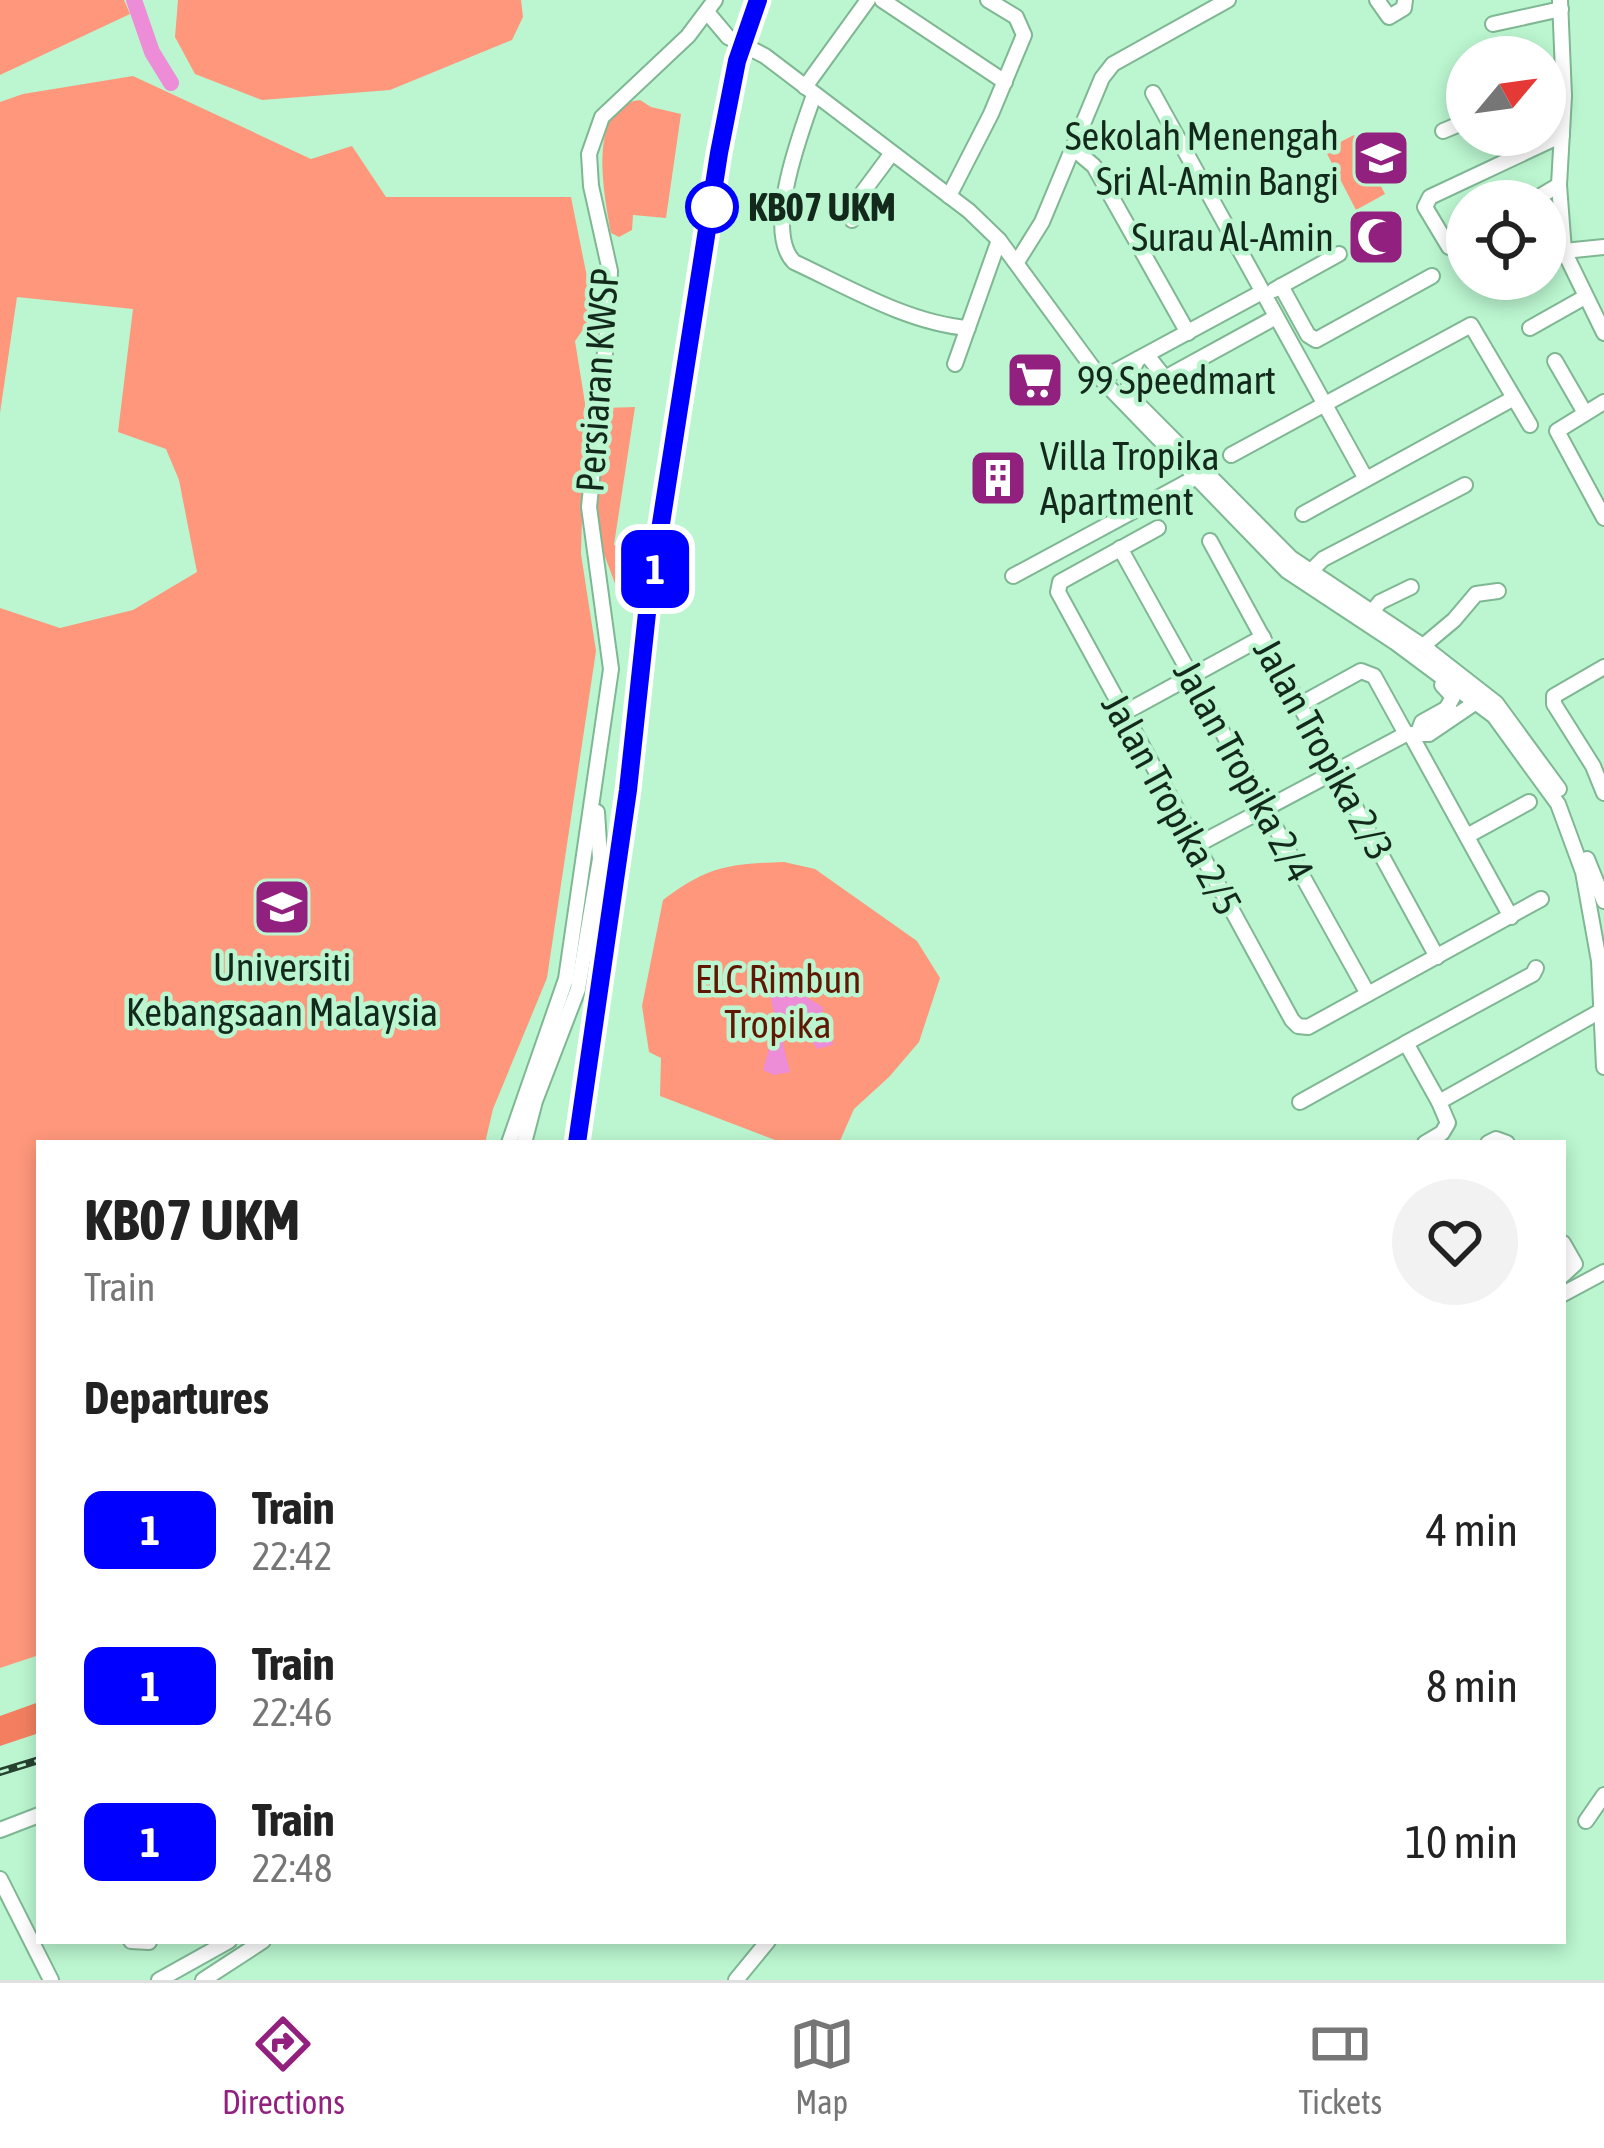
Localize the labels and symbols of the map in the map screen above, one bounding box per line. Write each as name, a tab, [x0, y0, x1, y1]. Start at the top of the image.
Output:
north arrow	[1446, 36, 1566, 156]
place label: Sekolah Menengah Sri Al-Amin Bangi	[1065, 114, 1339, 203]
school or university icon: Sekolah Menengah Sri Al-Amin Bangi	[1350, 127, 1412, 189]
marker: KB07 UKM	[687, 182, 737, 232]
place label: KB07 UKM	[748, 185, 896, 229]
mosque icon: Surau Al-Amin	[1345, 206, 1407, 268]
place label: Surau Al-Amin	[1131, 215, 1334, 259]
street label: Persiaran KWSP	[567, 266, 627, 494]
supermarket icon: 99 Speedmart	[1004, 349, 1066, 411]
place label: 99 Speedmart	[1077, 358, 1276, 402]
place label: Villa Tropika Apartment	[1040, 434, 1220, 523]
building icon: Villa Tropika Apartment	[967, 447, 1029, 509]
line badge: 1	[616, 530, 694, 608]
street label: Jalan Tropika 2/3	[1245, 631, 1403, 867]
street label: Jalan Tropika 2/4	[1165, 653, 1323, 889]
street label: Jalan Tropika 2/5	[1093, 686, 1251, 922]
school or university icon: Universiti Kebangsaan Malaysia	[251, 876, 313, 938]
place label: Universiti Kebangsaan Malaysia	[126, 945, 438, 1034]
park label: ELC Rimbun Tropika	[695, 957, 861, 1046]

